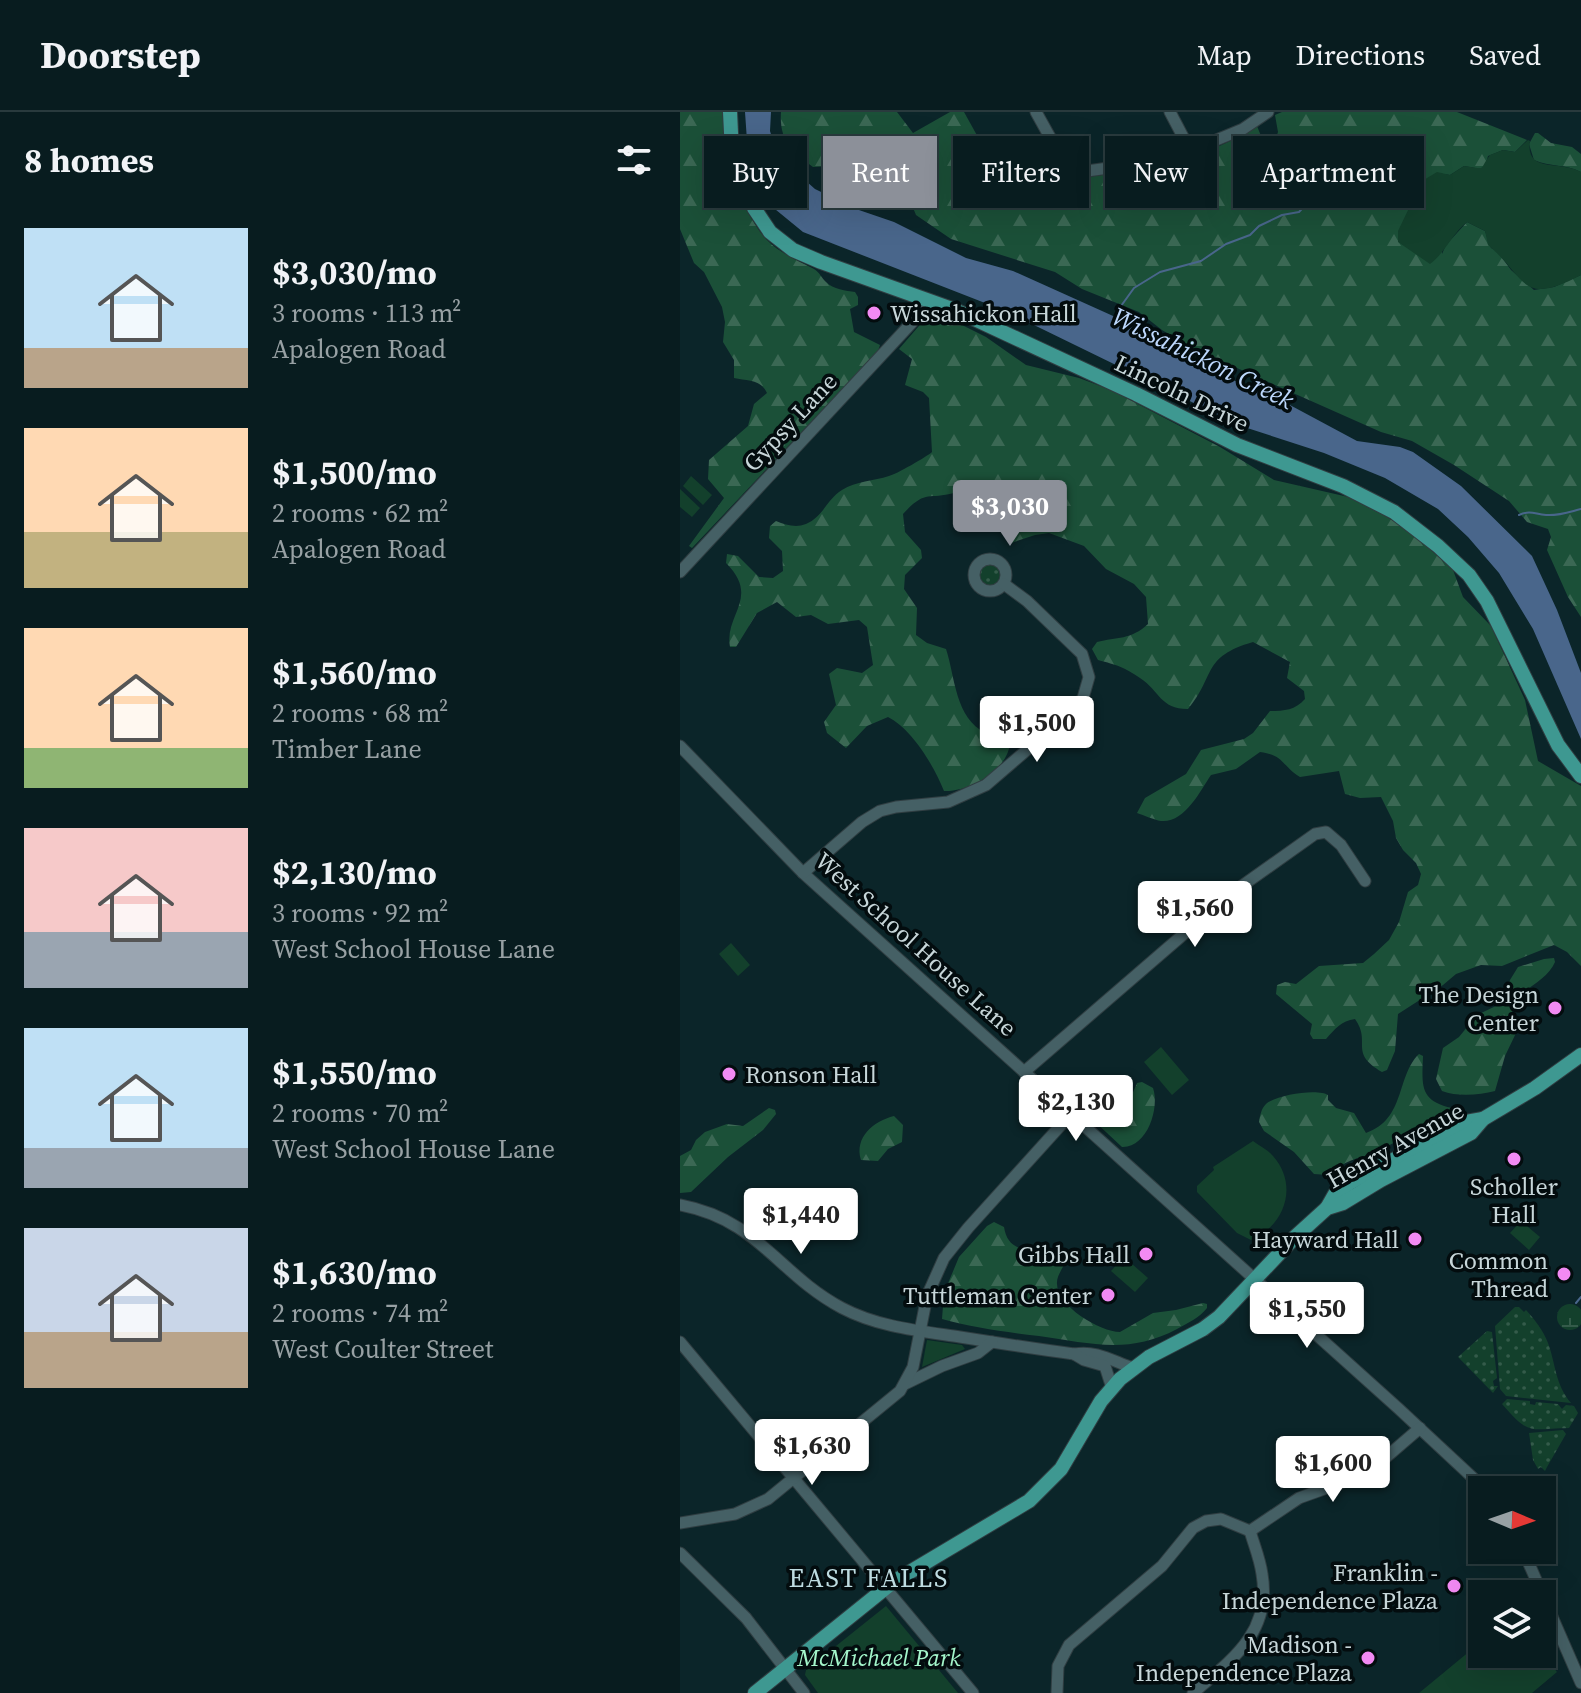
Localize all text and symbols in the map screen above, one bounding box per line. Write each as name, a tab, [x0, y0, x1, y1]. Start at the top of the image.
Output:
text: Doorstep	[40, 29, 201, 81]
text: Map	[1197, 36, 1252, 74]
text: Directions	[1296, 36, 1425, 74]
text: Saved	[1469, 36, 1541, 74]
chip: Buy	[704, 136, 807, 208]
chip: Rent	[823, 136, 937, 208]
chip: Filters	[953, 136, 1089, 208]
chip: New	[1105, 136, 1217, 208]
chip: Apartment	[1233, 136, 1424, 208]
text: 8 homes	[24, 137, 154, 183]
icon: filters	[612, 138, 656, 182]
text: $3,030/mo	[272, 249, 437, 295]
icon: home	[88, 260, 184, 356]
text: 3 rooms · 113 m²	[272, 295, 461, 331]
place label: Wissahickon Hall	[890, 297, 1077, 330]
water label: Wissahickon Creek	[1106, 298, 1301, 418]
marker: Wissahickon Hall	[865, 304, 883, 322]
text: Apalogen Road	[272, 331, 446, 367]
street label: Lincoln Drive	[1109, 346, 1255, 440]
street label: Gypsy Lane	[736, 365, 844, 479]
text: $1,500/mo	[272, 449, 437, 495]
icon: home	[88, 460, 184, 556]
pin: $3,030	[945, 480, 1075, 548]
text: $3,030	[971, 488, 1049, 524]
text: 2 rooms · 62 m²	[272, 495, 448, 531]
text: Apalogen Road	[272, 531, 446, 567]
text: $1,560/mo	[272, 649, 437, 695]
icon: home	[88, 660, 184, 756]
text: 2 rooms · 68 m²	[272, 695, 448, 731]
pin: $1,500	[972, 696, 1102, 764]
text: $1,500	[998, 704, 1076, 740]
text: Timber Lane	[272, 731, 422, 767]
street label: West School House Lane	[808, 844, 1024, 1044]
text: $2,130/mo	[272, 849, 437, 895]
icon: home	[88, 860, 184, 956]
pin: $1,560	[1130, 881, 1260, 949]
text: $1,560	[1156, 889, 1234, 925]
text: 3 rooms · 92 m²	[272, 895, 448, 931]
text: West School House Lane	[272, 931, 555, 967]
place label: The Design Center	[1418, 978, 1539, 1039]
marker: The Design Center	[1546, 999, 1564, 1017]
text: $1,550/mo	[272, 1049, 437, 1095]
place label: Ronson Hall	[745, 1058, 877, 1091]
icon: home	[88, 1060, 184, 1156]
marker: Ronson Hall	[720, 1065, 738, 1083]
pin: $2,130	[1011, 1075, 1141, 1143]
text: $2,130	[1037, 1083, 1115, 1119]
street label: Henry Avenue	[1320, 1094, 1470, 1196]
text: 2 rooms · 70 m²	[272, 1095, 448, 1131]
text: West School House Lane	[272, 1131, 555, 1167]
marker: Scholler Hall	[1505, 1150, 1523, 1168]
place label: Scholler Hall	[1470, 1170, 1558, 1231]
pin: $1,440	[736, 1188, 866, 1256]
text: $1,440	[762, 1196, 840, 1232]
place label: Hayward Hall	[1252, 1223, 1399, 1256]
marker: Hayward Hall	[1406, 1230, 1424, 1248]
place label: Gibbs Hall	[1018, 1238, 1130, 1271]
place label: Common Thread	[1449, 1244, 1548, 1305]
marker: Gibbs Hall	[1137, 1245, 1155, 1263]
text: $1,630/mo	[272, 1249, 437, 1295]
icon: home	[88, 1260, 184, 1356]
marker: Common Thread	[1555, 1265, 1573, 1283]
place label: Tuttleman Center	[903, 1279, 1092, 1312]
pin: $1,550	[1242, 1282, 1372, 1350]
marker: Tuttleman Center	[1099, 1286, 1117, 1304]
text: $1,550	[1268, 1290, 1346, 1326]
text: 2 rooms · 74 m²	[272, 1295, 448, 1331]
text: West Coulter Street	[272, 1331, 494, 1367]
pin: $1,630	[747, 1419, 877, 1487]
text: $1,630	[773, 1427, 851, 1463]
pin: $1,600	[1268, 1436, 1398, 1504]
text: $1,600	[1294, 1444, 1372, 1480]
north arrow	[1468, 1476, 1556, 1564]
map controls	[1468, 1476, 1556, 1668]
place label: Franklin - Independence Plaza	[1222, 1556, 1439, 1617]
district label: EAST FALLS	[789, 1560, 949, 1596]
marker: Franklin - Independence Plaza	[1445, 1577, 1463, 1595]
button: layers	[1468, 1580, 1556, 1668]
place label: Madison - Independence Plaza	[1136, 1628, 1353, 1689]
park label: McMichael Park	[796, 1641, 961, 1674]
marker: Madison - Independence Plaza	[1359, 1649, 1377, 1667]

